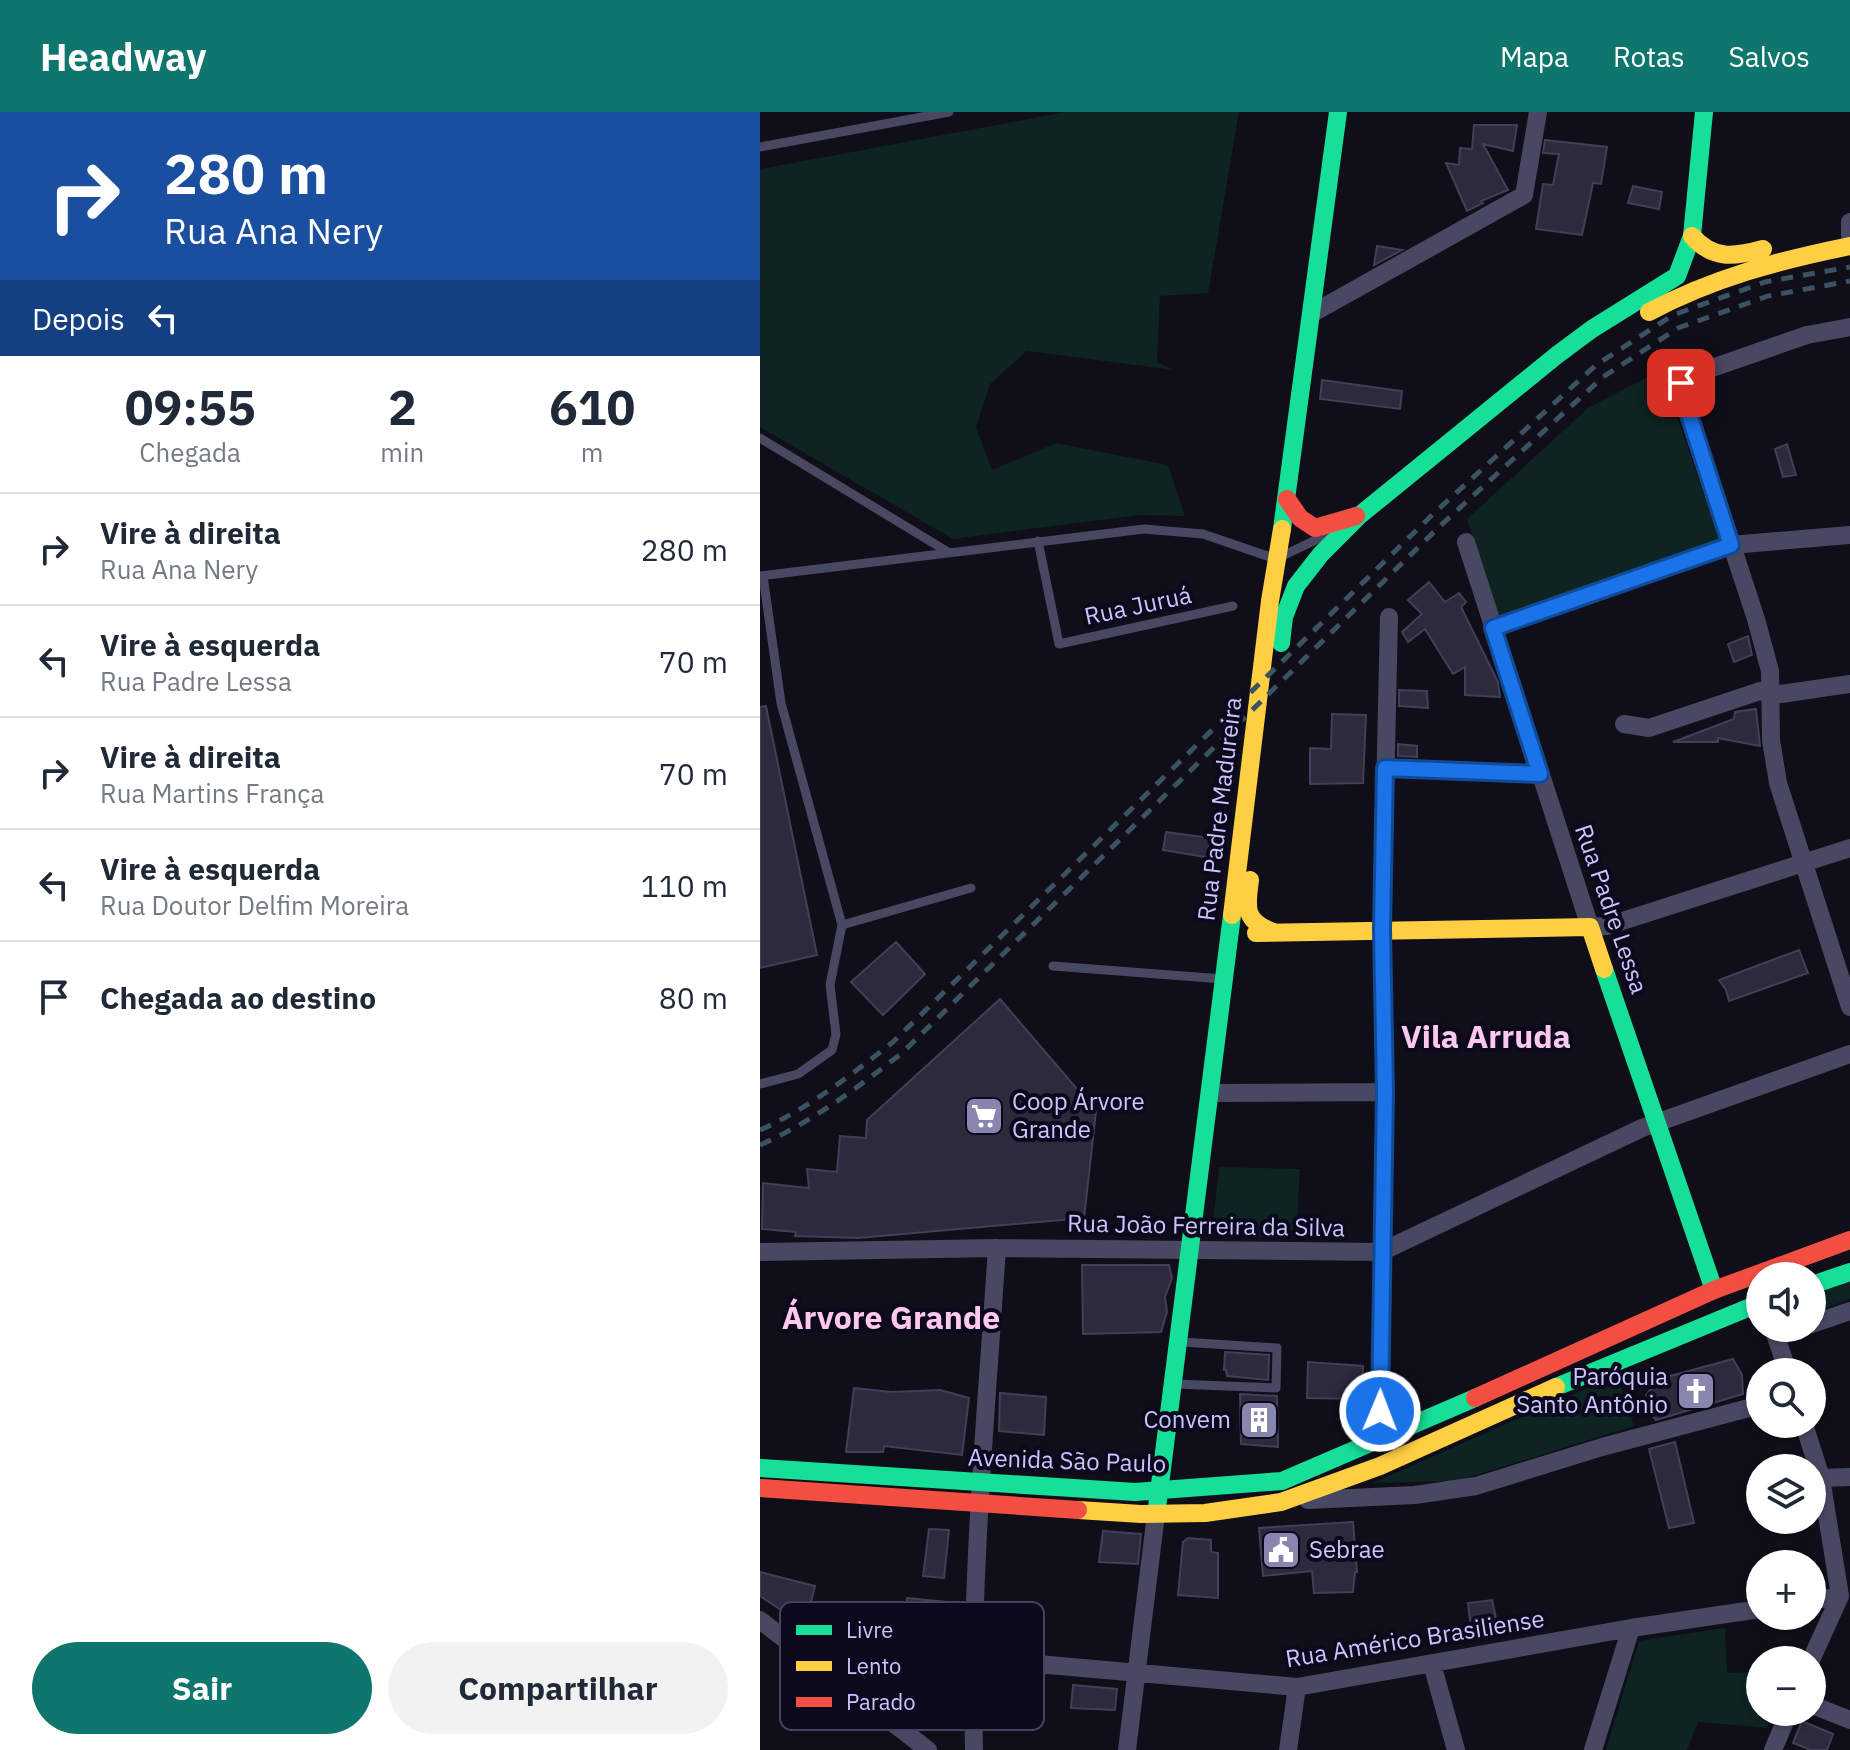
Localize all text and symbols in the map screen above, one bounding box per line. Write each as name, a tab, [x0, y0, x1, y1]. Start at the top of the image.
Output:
text: Headway	[40, 32, 207, 81]
text: Mapa	[1500, 38, 1569, 75]
text: Rotas	[1613, 38, 1685, 75]
text: Salvos	[1729, 38, 1810, 75]
text: 280 m	[164, 137, 328, 209]
icon: right	[32, 144, 136, 248]
text: Rua Ana Nery	[164, 207, 383, 254]
icon: left	[141, 296, 185, 340]
text: Depois	[32, 299, 125, 338]
pin	[1647, 349, 1715, 417]
icon: arrive	[1659, 361, 1703, 405]
text: 09:55	[125, 376, 256, 438]
text: 2	[388, 376, 417, 438]
text: 610	[549, 376, 635, 438]
text: Chegada	[139, 435, 241, 469]
text: min	[380, 435, 424, 469]
text: m	[581, 435, 603, 469]
text: Vire à direita	[100, 513, 281, 552]
icon: right	[32, 527, 76, 571]
text: 280 m	[641, 530, 728, 569]
text: Rua Ana Nery	[100, 552, 258, 586]
street label: Rua Juruá	[1081, 578, 1194, 632]
text: Vire à esquerda	[100, 625, 320, 664]
icon: left	[32, 639, 76, 683]
text: 70 m	[659, 642, 728, 681]
text: Rua Padre Lessa	[100, 664, 292, 698]
street label: Rua Padre Madureira	[1189, 695, 1249, 923]
text: Vire à direita	[100, 737, 281, 776]
icon: right	[32, 751, 76, 795]
text: 70 m	[659, 754, 728, 793]
text: Rua Martins França	[100, 776, 324, 810]
street label: Rua Padre Lessa	[1568, 820, 1656, 998]
text: Vire à esquerda	[100, 849, 320, 888]
icon: left	[32, 863, 76, 907]
text: 110 m	[641, 866, 728, 905]
text: Rua Doutor Delfim Moreira	[100, 888, 409, 922]
icon: arrive	[32, 975, 76, 1019]
text: Chegada ao destino	[100, 978, 376, 1017]
text: 80 m	[659, 978, 728, 1017]
district label: Vila Arruda	[1401, 1015, 1571, 1057]
place label: Coop Árvore Grande	[1012, 1085, 1145, 1145]
supermarket icon: Coop Árvore Grande	[963, 1095, 1005, 1137]
street label: Rua João Ferreira da Silva	[1067, 1207, 1345, 1243]
map controls	[1746, 1262, 1826, 1726]
button: sound	[1746, 1262, 1826, 1342]
district label: Árvore Grande	[782, 1296, 1000, 1338]
button: search	[1746, 1358, 1826, 1438]
place label: Paróquia Santo Antônio	[1516, 1360, 1668, 1420]
position arrow	[1338, 1369, 1422, 1453]
church icon: Paróquia Santo Antônio	[1675, 1370, 1717, 1412]
building icon: Convem	[1238, 1399, 1280, 1441]
place label: Convem	[1143, 1403, 1231, 1435]
street label: Avenida São Paulo	[967, 1441, 1167, 1479]
button: layers	[1746, 1454, 1826, 1534]
public building icon: Sebrae	[1260, 1529, 1302, 1571]
place label: Sebrae	[1309, 1533, 1385, 1565]
button: +	[1746, 1550, 1826, 1630]
legend	[780, 1602, 1044, 1730]
street label: Rua Américo Brasiliense	[1283, 1602, 1547, 1674]
text: Livre	[846, 1615, 893, 1644]
button: Sair	[32, 1642, 372, 1734]
button: Compartilhar	[388, 1642, 728, 1734]
button: −	[1746, 1646, 1826, 1726]
text: Lento	[846, 1651, 901, 1680]
text: Parado	[846, 1687, 916, 1716]

